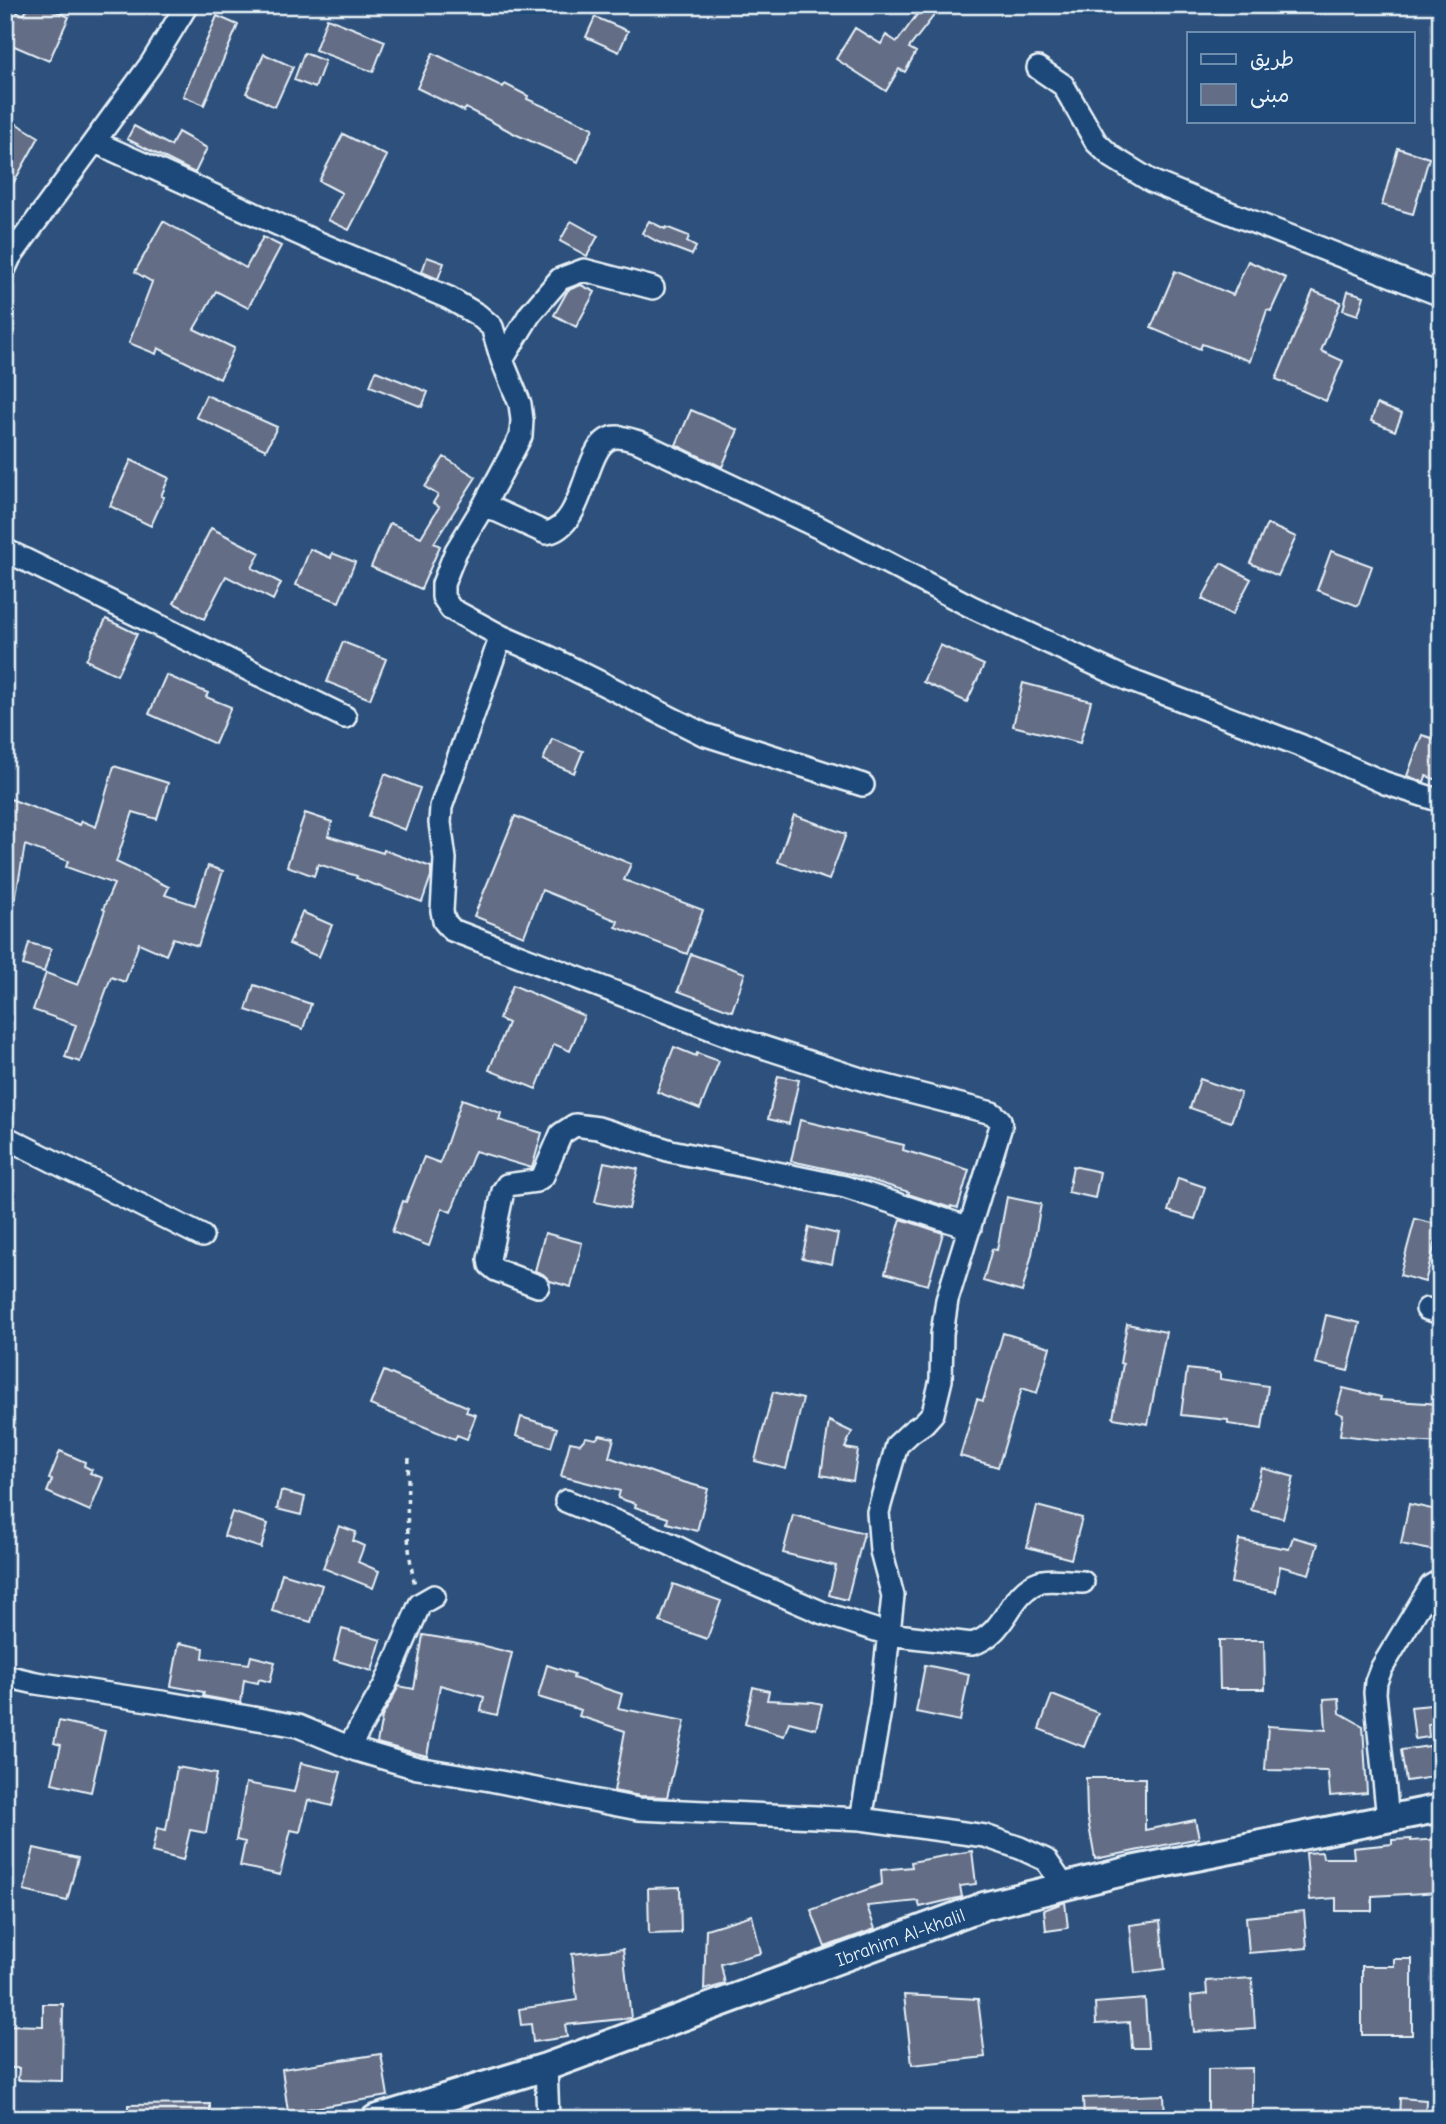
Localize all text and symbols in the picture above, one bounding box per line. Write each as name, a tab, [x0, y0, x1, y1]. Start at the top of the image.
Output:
legend	[1187, 32, 1414, 122]
text: طريق	[1250, 47, 1294, 71]
text: مبنى	[1250, 83, 1289, 109]
street label: Ibrahim Al-khalil	[833, 1904, 968, 1972]

